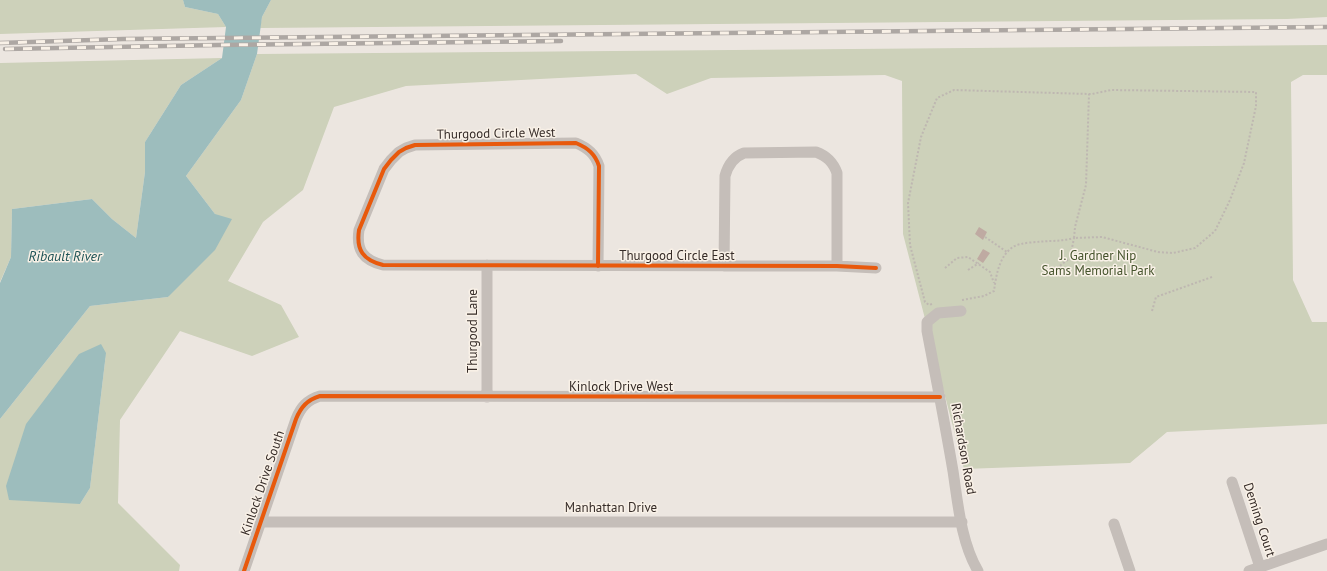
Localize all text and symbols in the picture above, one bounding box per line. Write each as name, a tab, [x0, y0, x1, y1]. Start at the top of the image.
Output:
street label: Thurgood Circle West	[436, 125, 556, 143]
street label: Thurgood Circle East	[619, 248, 735, 264]
park label: J. Gardner Nip Sams Memorial Park	[1042, 248, 1154, 279]
water label: Ribault River	[29, 249, 101, 265]
street label: Thurgood Lane	[465, 289, 481, 373]
street label: Kinlock Drive West	[569, 379, 673, 395]
street label: Richardson Road	[947, 402, 979, 496]
street label: Kinlock Drive South	[238, 429, 288, 537]
street label: Deming Court	[1240, 481, 1278, 559]
street label: Manhattan Drive	[565, 500, 657, 516]

